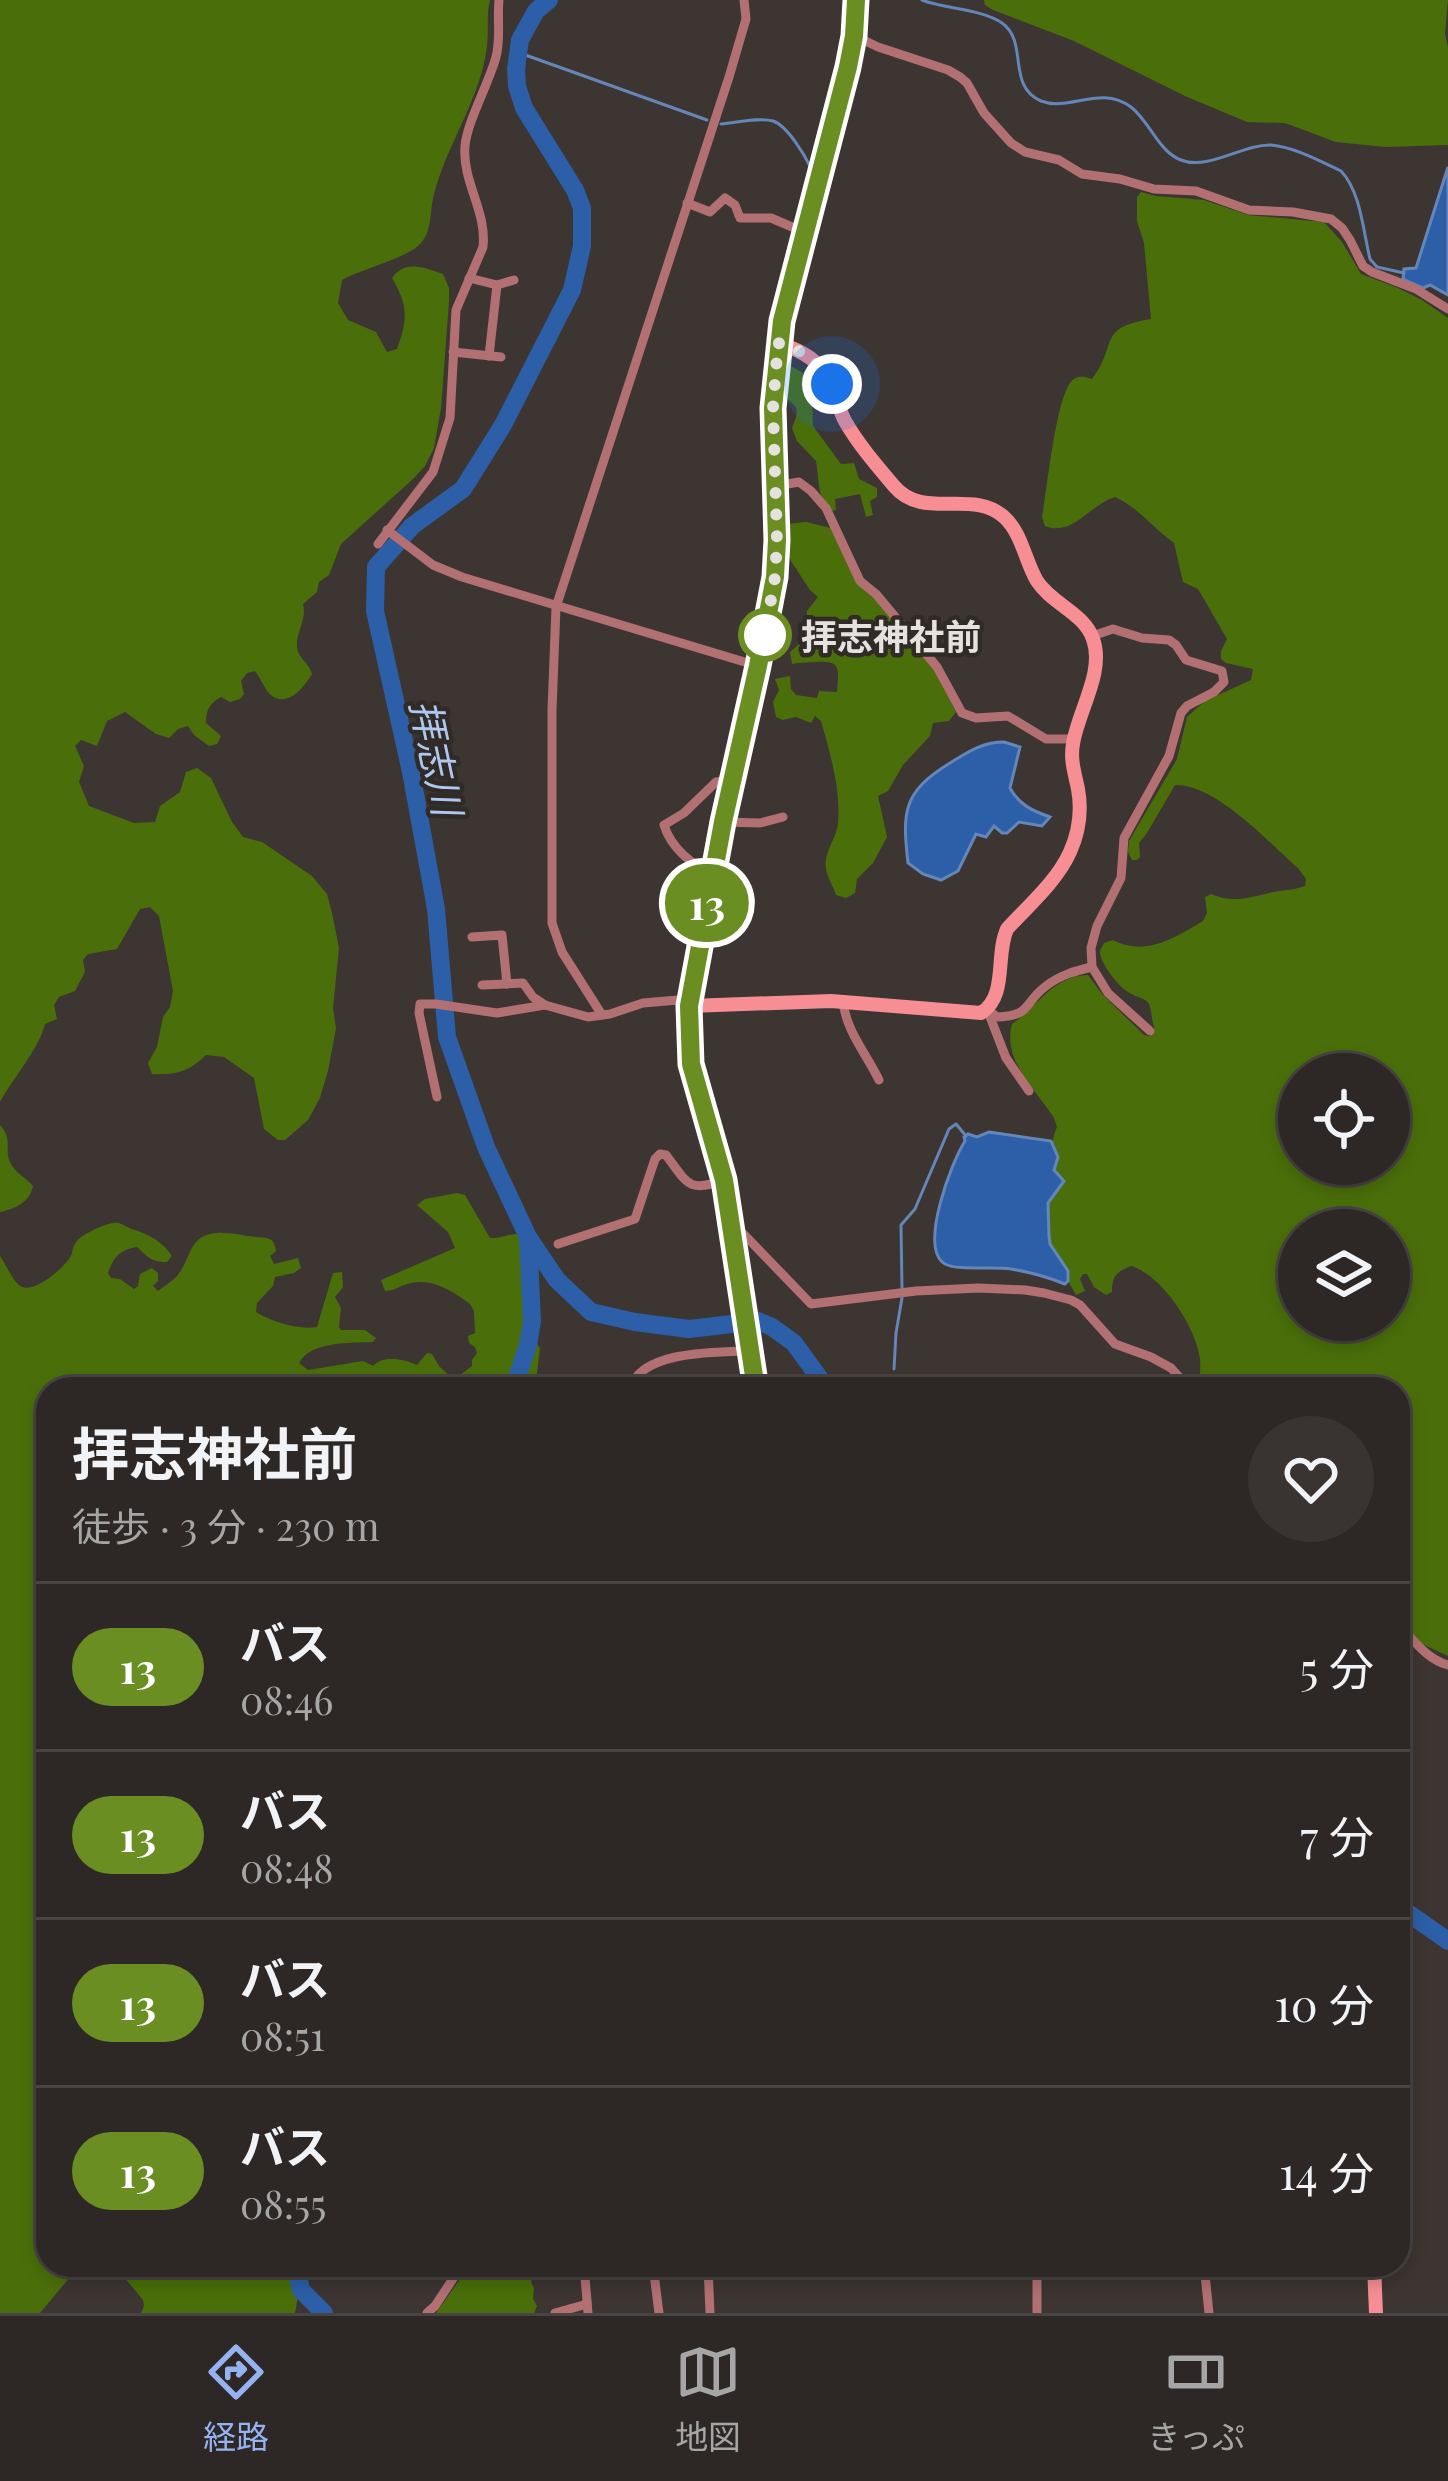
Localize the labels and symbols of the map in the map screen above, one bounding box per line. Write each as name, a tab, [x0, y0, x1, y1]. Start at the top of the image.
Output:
your location	[802, 354, 862, 414]
marker: 拝志神社前	[740, 610, 790, 660]
place label: 拝志神社前	[801, 611, 981, 659]
water label: 拝志川	[400, 694, 476, 824]
line badge: 13	[653, 864, 761, 942]

